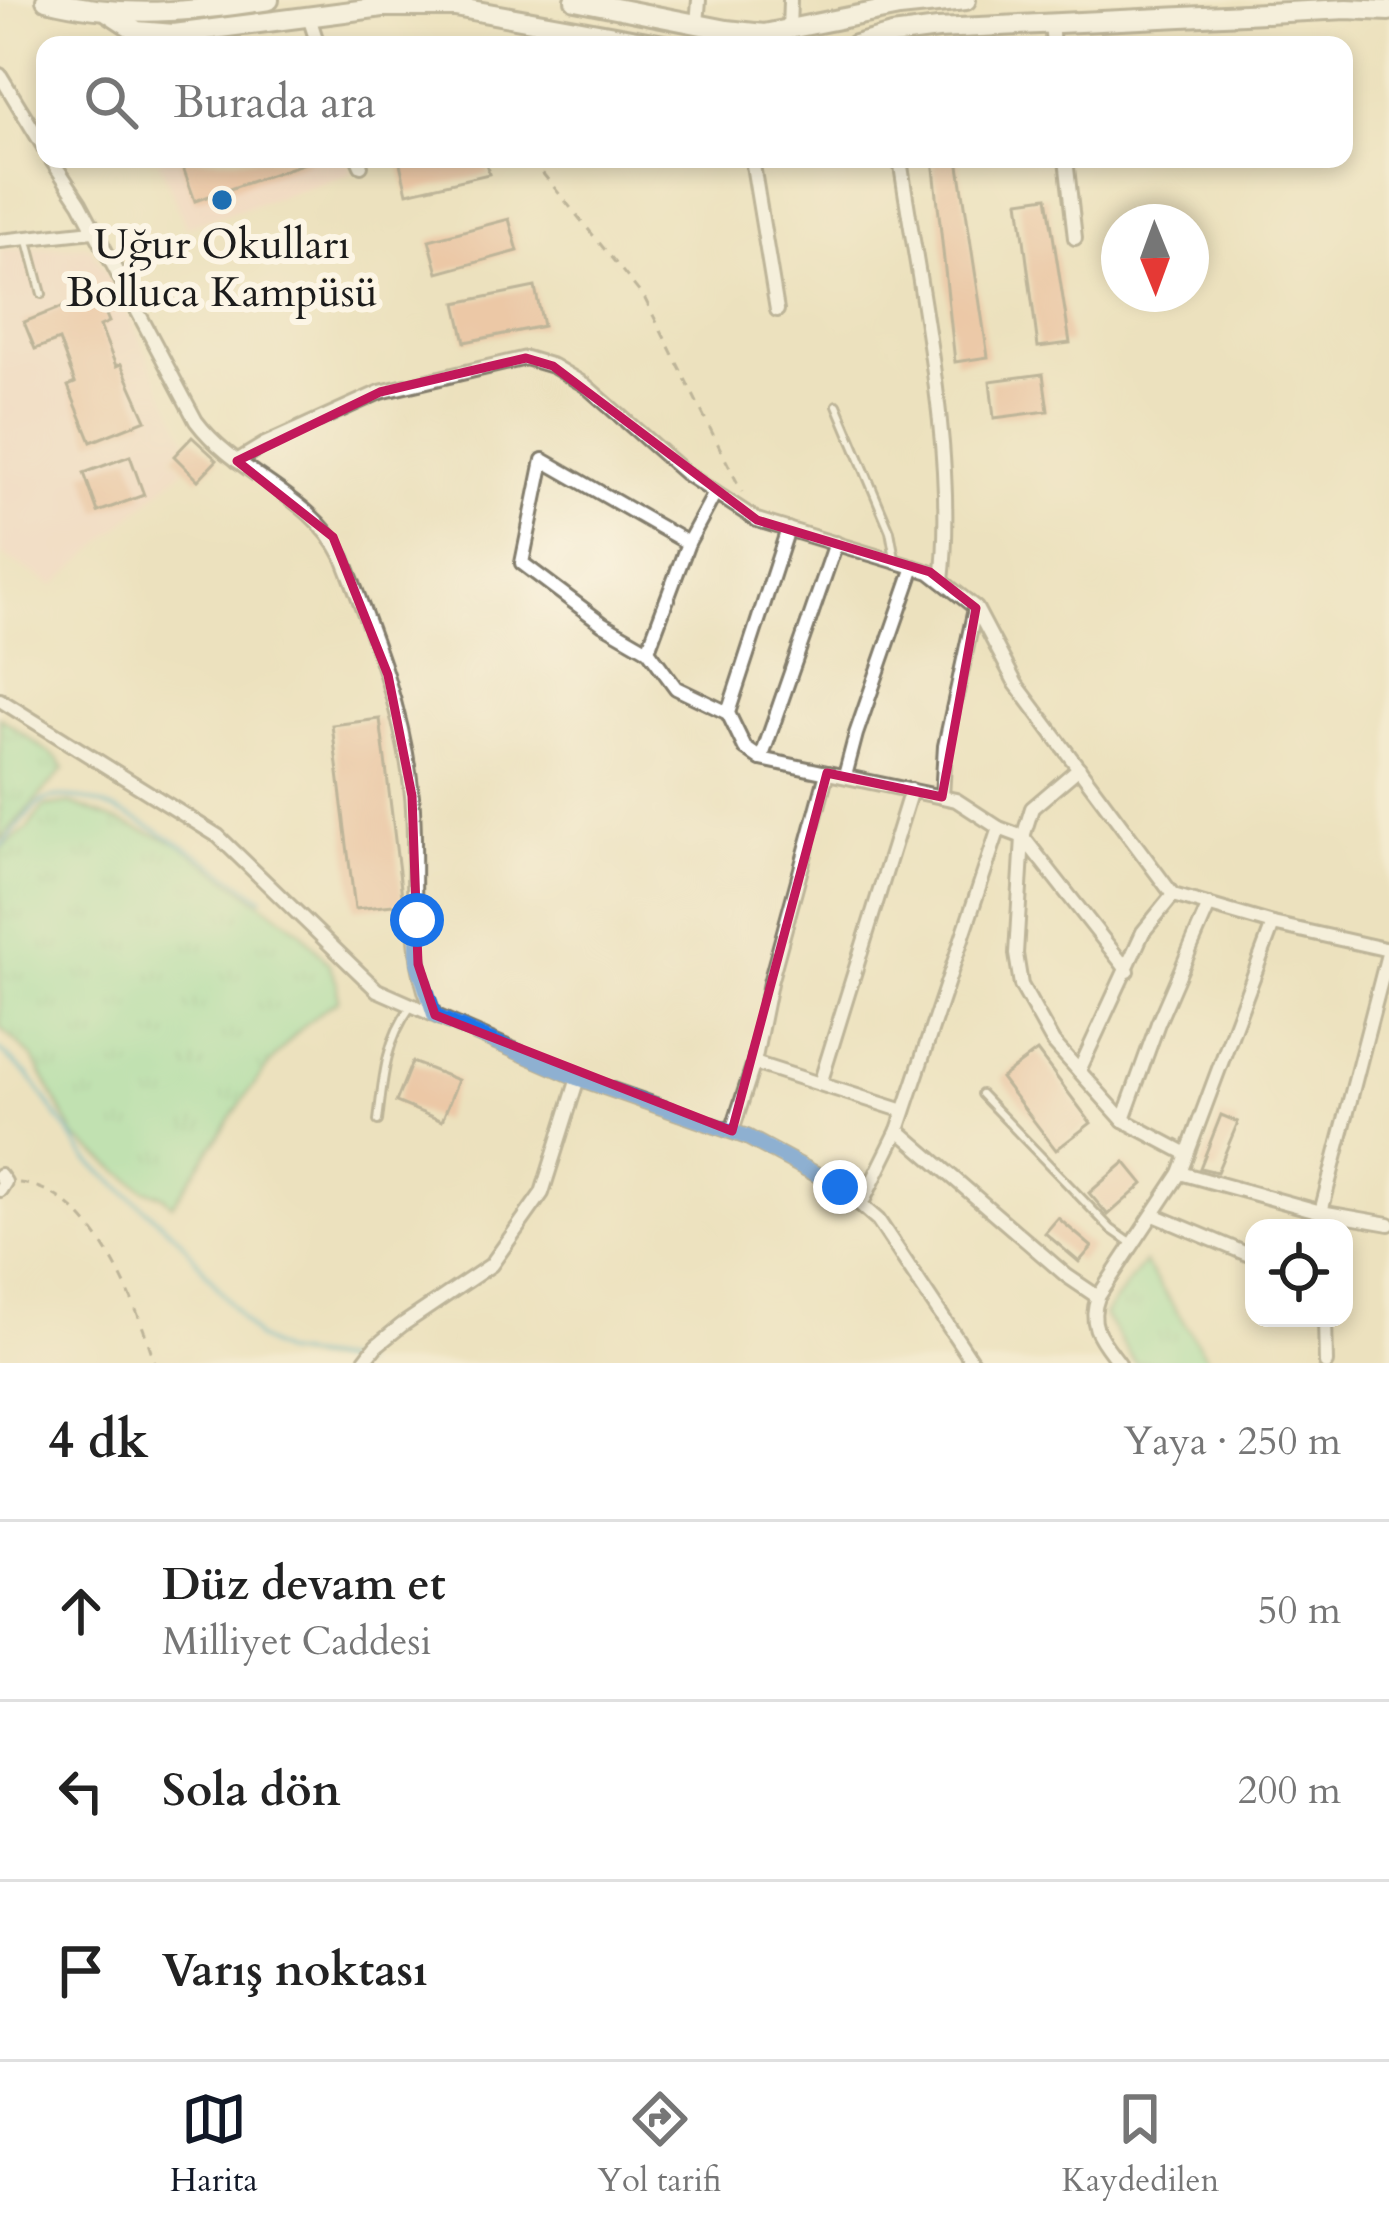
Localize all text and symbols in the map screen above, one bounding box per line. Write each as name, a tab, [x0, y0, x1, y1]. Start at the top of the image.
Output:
search box	[36, 36, 1353, 168]
icon: search	[78, 69, 144, 135]
text: Burada ara	[174, 72, 376, 133]
marker: Uğur Okulları Bolluca Kampüsü	[209, 187, 235, 213]
north arrow	[1101, 204, 1209, 312]
place label: Uğur Okulları Bolluca Kampüsü	[66, 216, 378, 321]
route start	[390, 893, 444, 947]
route end	[813, 1160, 867, 1214]
map controls	[1245, 1219, 1353, 1327]
button: locate	[1245, 1219, 1353, 1327]
text: 4 dk	[48, 1406, 149, 1476]
text: Yaya · 250 m	[1123, 1415, 1341, 1468]
text: Düz devam et	[162, 1554, 446, 1615]
icon: ahead	[48, 1578, 114, 1644]
text: 50 m	[1258, 1584, 1341, 1637]
text: Milliyet Caddesi	[162, 1615, 432, 1668]
icon: left	[48, 1758, 114, 1824]
text: Sola dön	[162, 1760, 341, 1821]
text: 200 m	[1238, 1764, 1341, 1817]
icon: arrive	[48, 1938, 114, 2004]
text: Varış noktası	[162, 1940, 428, 2001]
tab: Harita	[170, 2086, 258, 2203]
tab: Yol tarifi	[597, 2086, 722, 2203]
tab: Kaydedilen	[1061, 2086, 1219, 2203]

